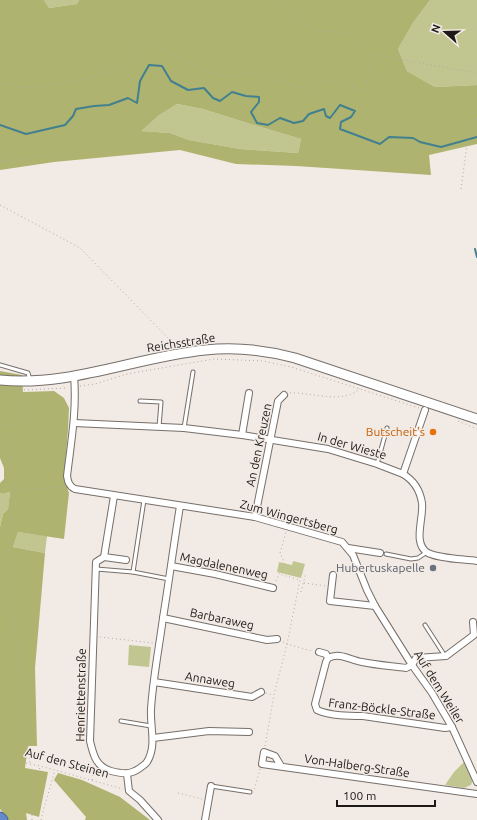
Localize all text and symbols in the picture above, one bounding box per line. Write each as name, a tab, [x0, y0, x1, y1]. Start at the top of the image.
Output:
north arrow	[425, 12, 465, 52]
text: N	[429, 23, 443, 34]
street label: Reichsstraße	[146, 331, 216, 354]
street label: An den Kreuzen	[243, 402, 274, 488]
place label: Butscheit's	[366, 425, 425, 438]
marker: Butscheit's	[428, 427, 438, 437]
street label: In der Wieste	[316, 429, 388, 462]
street label: Zum Wingertsberg	[239, 497, 340, 536]
street label: Magdalenenweg	[179, 550, 269, 581]
place label: Hubertuskapelle	[336, 561, 425, 574]
marker: Hubertuskapelle	[428, 563, 438, 573]
street label: Barbaraweg	[189, 605, 255, 632]
street label: Henriettenstraße	[73, 648, 88, 742]
street label: Auf dem Weiler	[412, 648, 467, 726]
street label: Annaweg	[184, 669, 236, 690]
street label: Franz-Böckle-Straße	[328, 695, 436, 722]
street label: Auf den Steinen	[24, 745, 110, 780]
street label: Von-Halberg-Straße	[304, 752, 411, 779]
scale bar	[337, 782, 435, 808]
text: 100 m	[343, 789, 376, 802]

